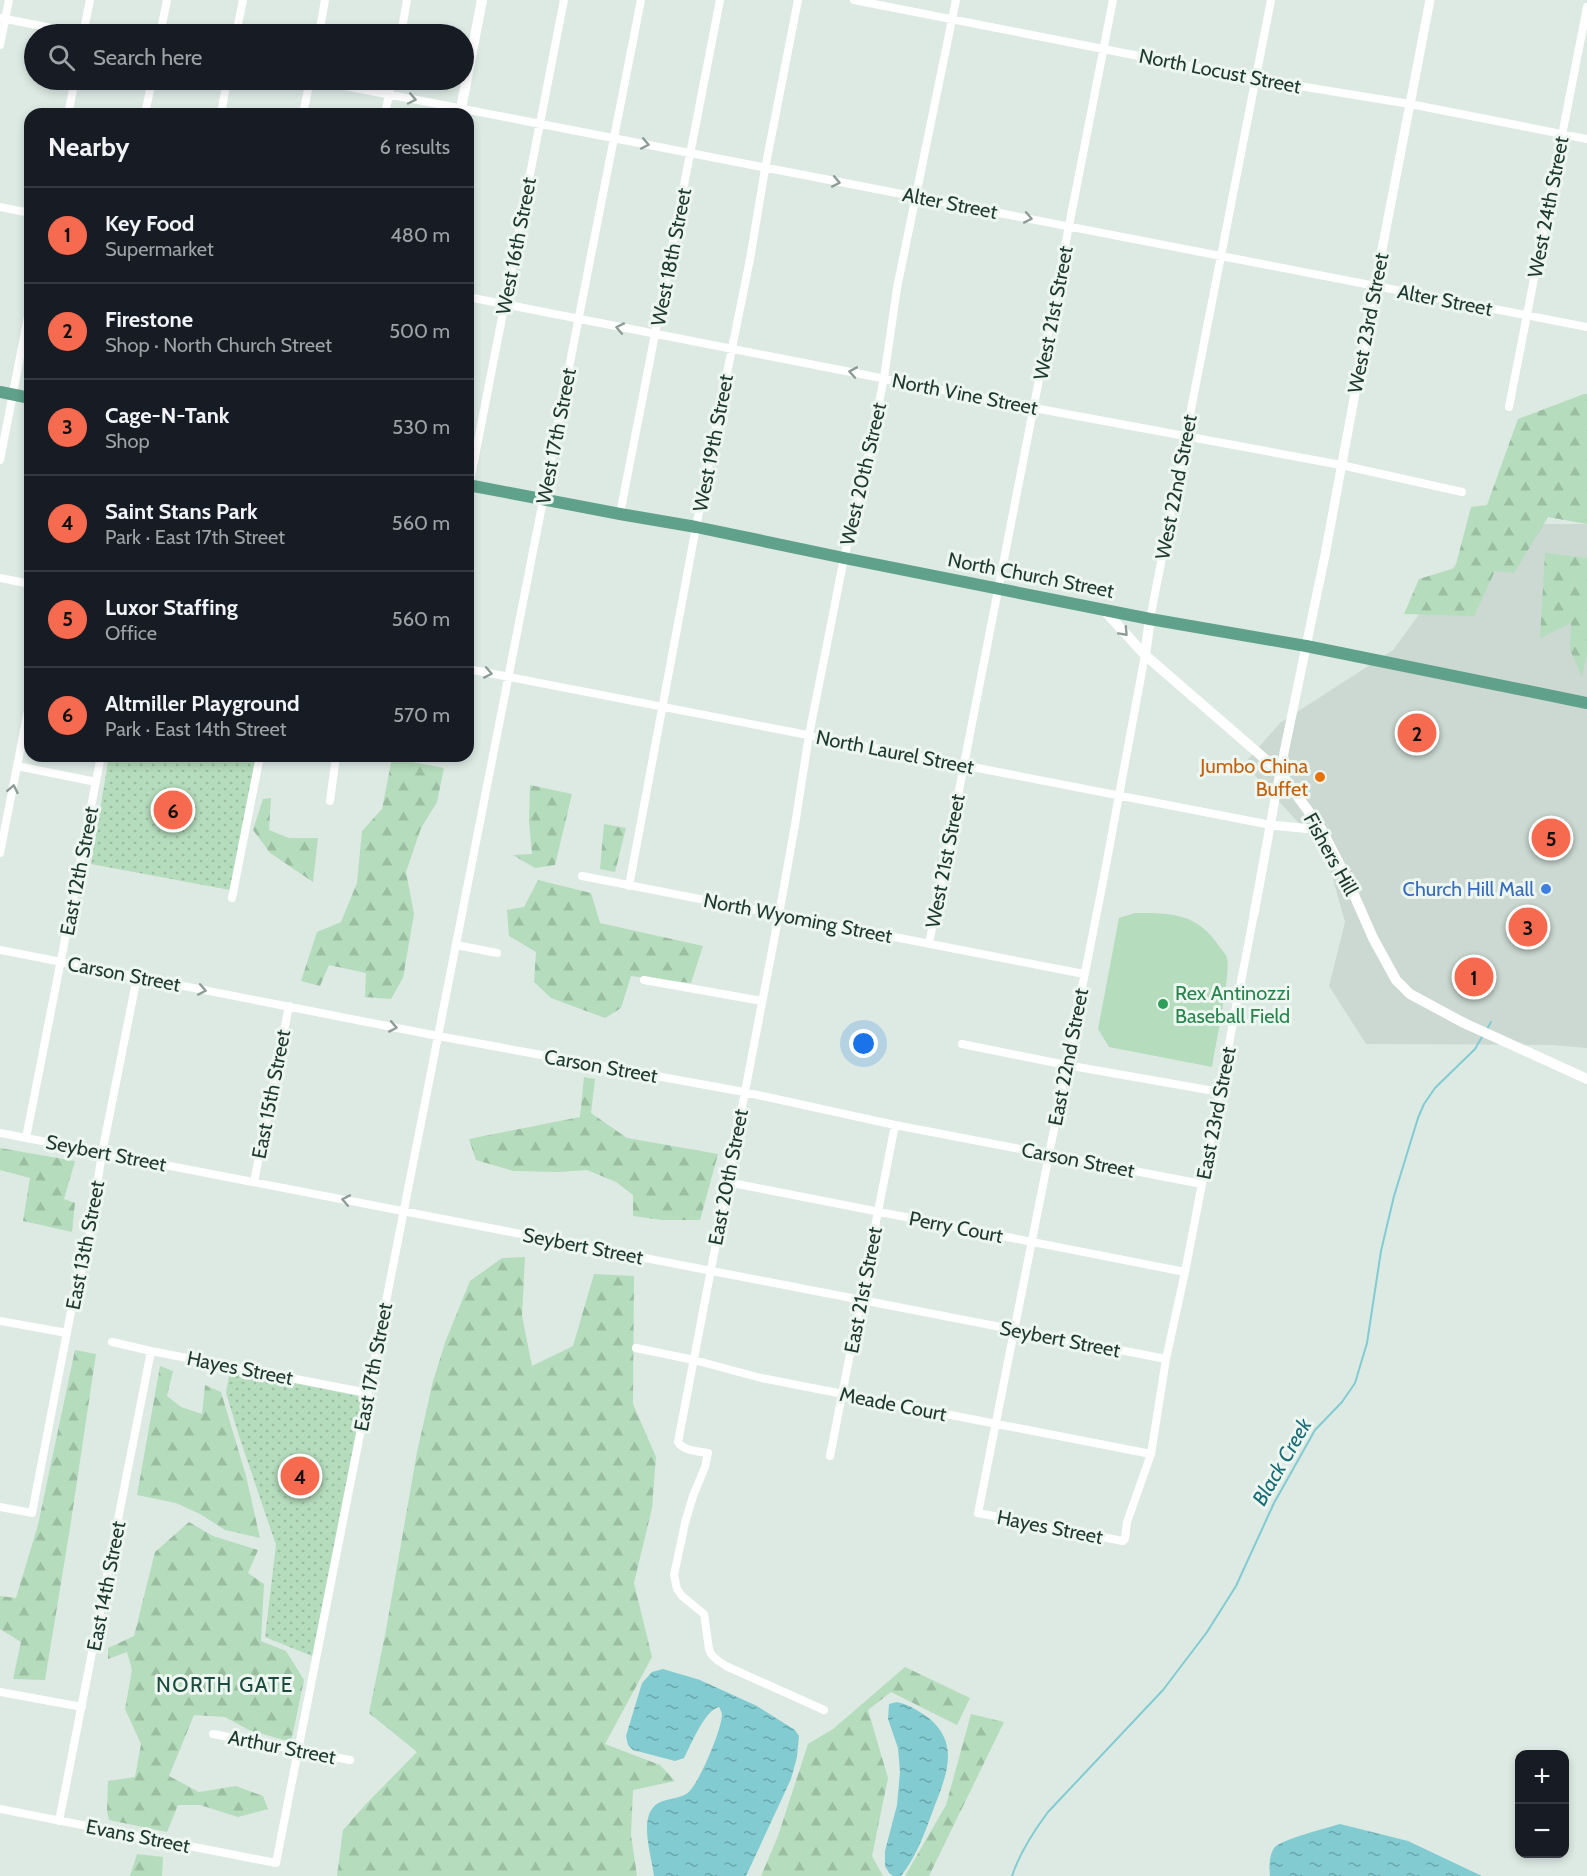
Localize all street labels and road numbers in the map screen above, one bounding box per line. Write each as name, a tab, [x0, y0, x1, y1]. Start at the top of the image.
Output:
street label: North Locust Street	[1137, 44, 1303, 99]
street label: West 24th Street	[1523, 134, 1574, 280]
street label: West 16th Street	[491, 175, 541, 317]
street label: Alter Street	[901, 182, 1000, 224]
street label: West 18th Street	[646, 186, 696, 328]
street label: West 21st Street	[1028, 244, 1078, 382]
street label: West 23rd Street	[1343, 251, 1393, 395]
street label: Alter Street	[1396, 279, 1495, 321]
street label: West 17th Street	[531, 366, 581, 506]
street label: North Vine Street	[890, 368, 1040, 420]
street label: West 19th Street	[688, 372, 738, 514]
street label: West 20th Street	[835, 400, 891, 548]
street label: West 22nd Street	[1150, 412, 1202, 561]
street label: North Church Street	[946, 547, 1116, 603]
street label: North Laurel Street	[814, 725, 976, 779]
street label: West 21st Street	[920, 792, 970, 930]
street label: East 12th Street	[55, 804, 103, 937]
street label: Fishers Hill	[1299, 809, 1364, 900]
street label: North Wyoming Street	[702, 888, 895, 948]
street label: Carson Street	[65, 951, 183, 997]
street label: East 22nd Street	[1043, 986, 1093, 1128]
street label: East 15th Street	[247, 1027, 295, 1161]
street label: Carson Street	[542, 1044, 660, 1088]
street label: East 23rd Street	[1191, 1044, 1241, 1181]
street label: East 20th Street	[703, 1107, 753, 1247]
street label: Seybert Street	[44, 1130, 169, 1176]
street label: Carson Street	[1019, 1137, 1137, 1183]
street label: East 13th Street	[61, 1178, 109, 1312]
street label: Perry Court	[907, 1206, 1005, 1248]
street label: Seybert Street	[521, 1223, 646, 1269]
street label: East 21st Street	[839, 1225, 887, 1355]
street label: East 17th Street	[349, 1301, 397, 1433]
street label: Seybert Street	[998, 1316, 1123, 1362]
street label: Hayes Street	[185, 1346, 295, 1390]
street label: Meade Court	[838, 1382, 949, 1426]
street label: Hayes Street	[995, 1505, 1105, 1549]
street label: East 14th Street	[82, 1519, 130, 1653]
street label: Arthur Street	[226, 1725, 338, 1769]
street label: Evans Street	[84, 1814, 192, 1858]

